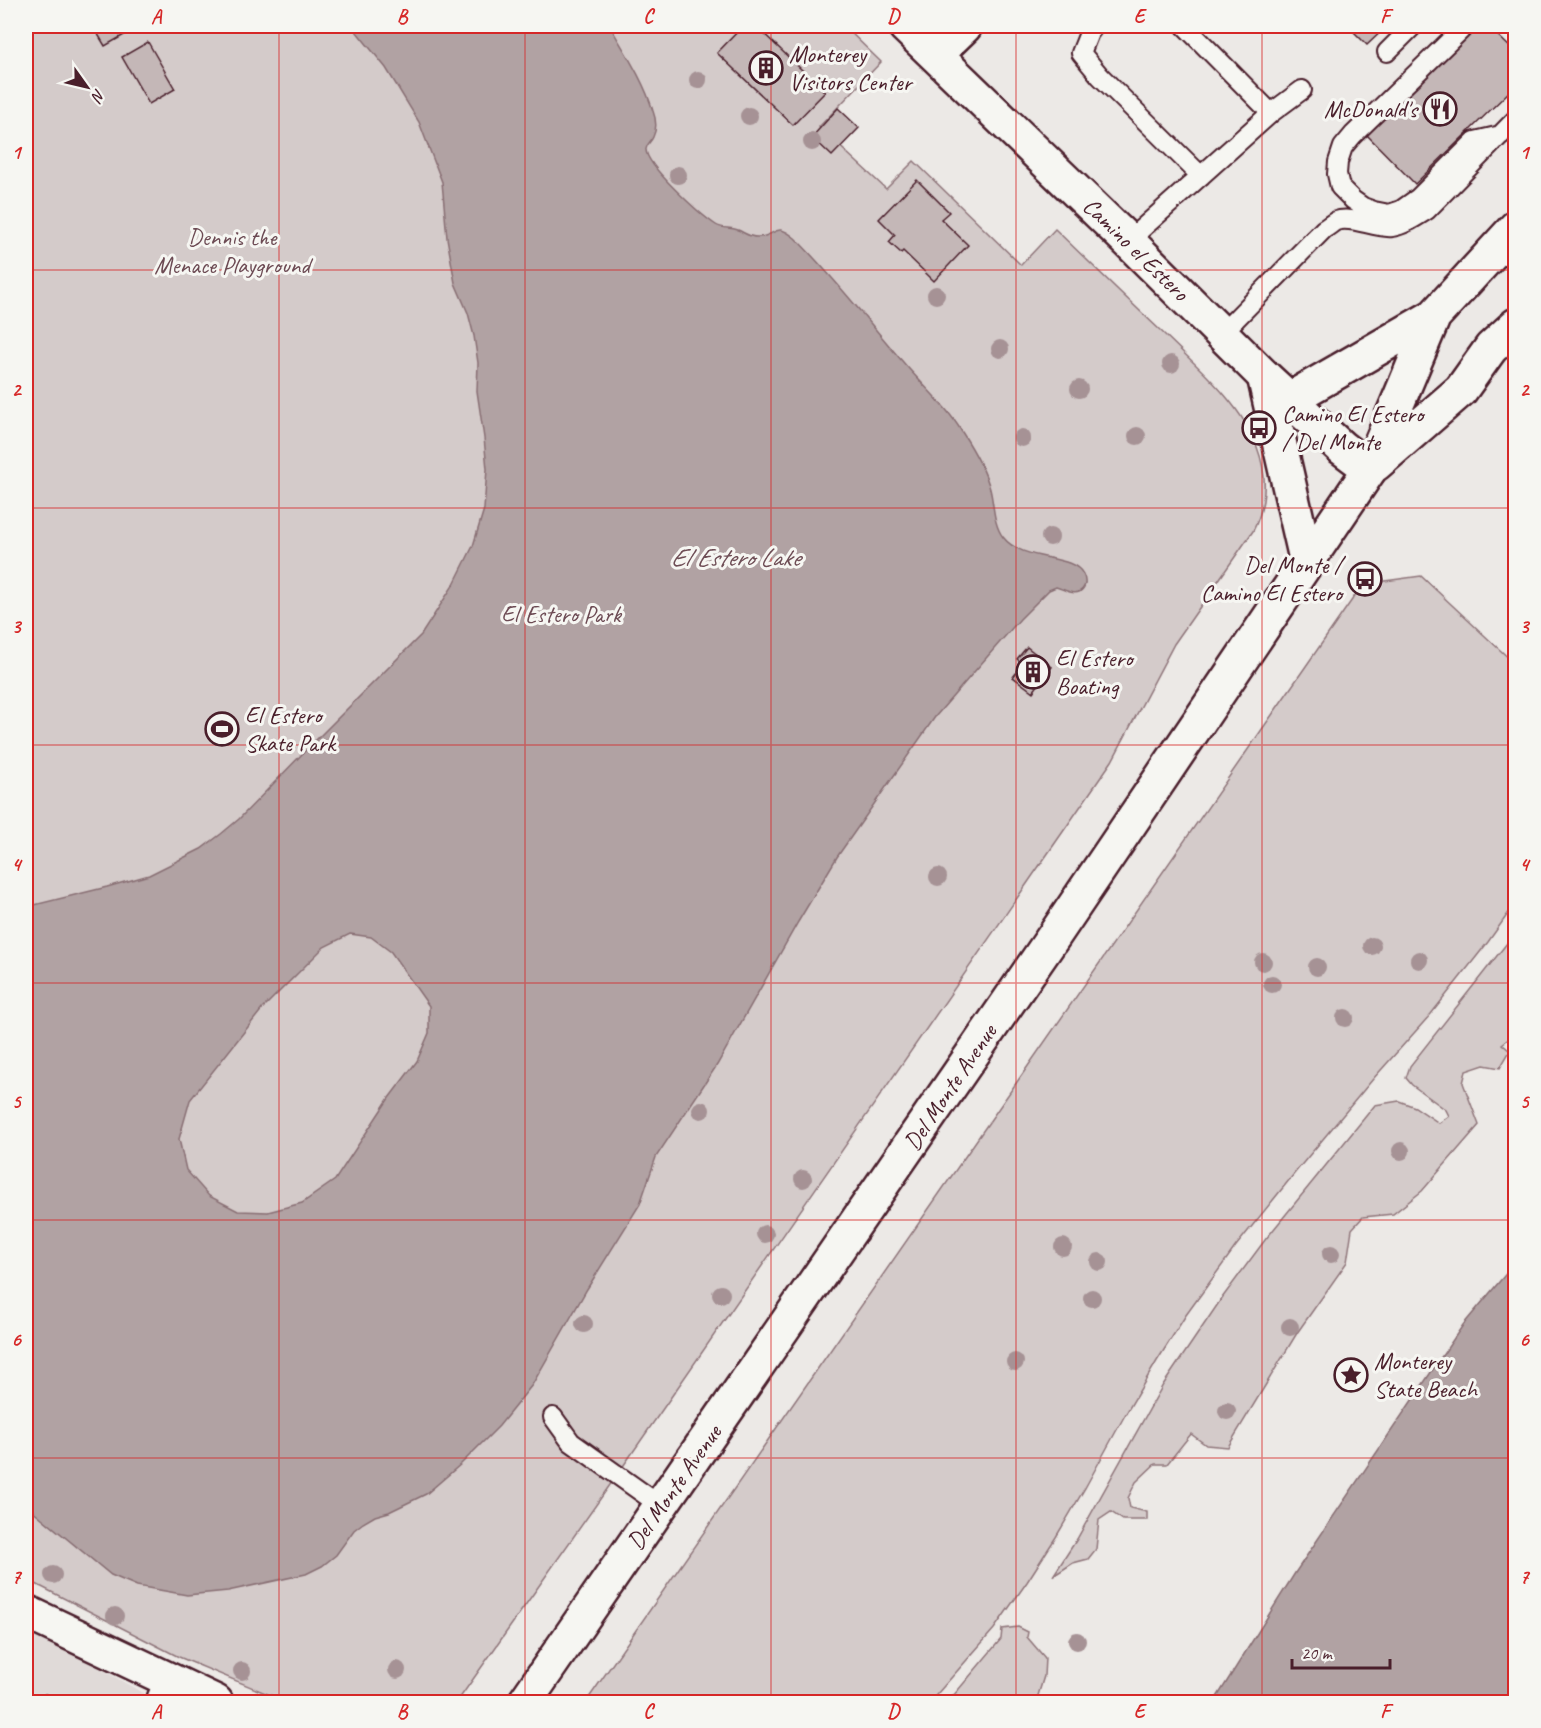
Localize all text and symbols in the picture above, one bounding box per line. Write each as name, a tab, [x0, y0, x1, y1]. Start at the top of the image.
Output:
text: A	[151, 4, 163, 29]
text: B	[397, 4, 409, 29]
text: C	[643, 4, 655, 29]
text: D	[887, 4, 901, 29]
text: E	[1134, 4, 1148, 29]
text: F	[1380, 4, 1394, 29]
place label: Monterey Visitors Center	[789, 39, 914, 97]
building icon: Monterey Visitors Center	[748, 50, 784, 86]
north arrow	[57, 57, 117, 117]
text: N	[86, 85, 110, 107]
restaurant icon: McDonald's	[1422, 91, 1458, 127]
place label: McDonald's	[1324, 94, 1420, 124]
text: 1	[12, 140, 23, 165]
text: 1	[1520, 140, 1531, 165]
street label: Camino el Estero	[1077, 191, 1197, 308]
park label: Dennis the Menace Playground	[154, 222, 313, 280]
text: 2	[12, 377, 23, 402]
text: 2	[1520, 377, 1531, 402]
place label: Camino El Estero / Del Monte	[1282, 399, 1426, 457]
bus stop icon: Camino El Estero / Del Monte	[1241, 410, 1277, 446]
water label: El Estero Lake	[671, 541, 804, 574]
place label: Del Monte / Camino El Estero	[1201, 550, 1347, 608]
bus stop icon: Del Monte / Camino El Estero	[1347, 561, 1383, 597]
park label: El Estero Park	[501, 599, 623, 629]
text: 3	[12, 614, 23, 639]
text: 3	[1520, 614, 1531, 639]
place label: El Estero Boating	[1056, 643, 1135, 701]
building icon: El Estero Boating	[1015, 654, 1051, 690]
place label: El Estero Skate Park	[245, 700, 337, 758]
sports icon: El Estero Skate Park	[204, 711, 240, 747]
text: 4	[12, 852, 24, 877]
text: 4	[1520, 852, 1532, 877]
street label: Del Monte Avenue	[897, 1017, 1004, 1156]
text: 5	[12, 1089, 23, 1114]
text: 5	[1520, 1089, 1531, 1114]
text: 6	[11, 1327, 22, 1352]
text: 6	[1519, 1327, 1530, 1352]
place label: Monterey State Beach	[1374, 1346, 1479, 1404]
place icon: Monterey State Beach	[1333, 1357, 1369, 1393]
street label: Del Monte Avenue	[620, 1417, 729, 1555]
text: 7	[12, 1564, 23, 1589]
text: 7	[1520, 1564, 1531, 1589]
scale bar	[1292, 1632, 1390, 1670]
text: 20 m	[1301, 1642, 1334, 1664]
text: A	[151, 1699, 163, 1724]
text: B	[397, 1699, 409, 1724]
text: C	[643, 1699, 655, 1724]
text: D	[887, 1699, 901, 1724]
text: E	[1134, 1699, 1148, 1724]
text: F	[1380, 1699, 1394, 1724]

